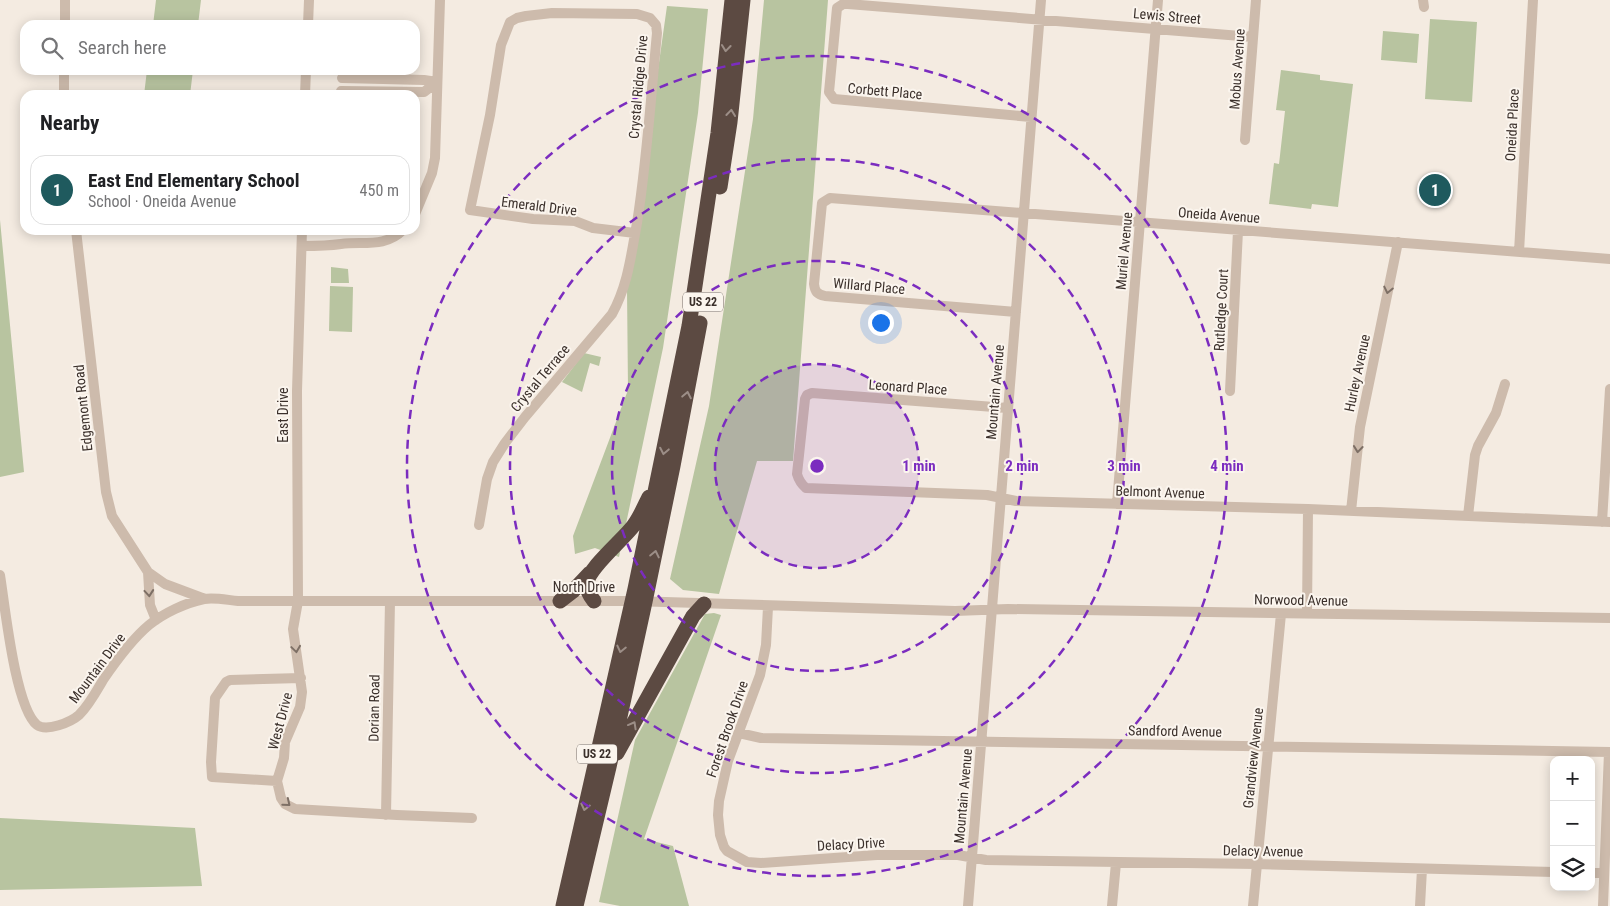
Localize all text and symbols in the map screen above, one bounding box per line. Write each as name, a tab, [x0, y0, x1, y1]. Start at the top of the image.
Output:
street label: Lewis Street	[1132, 5, 1202, 27]
search box	[20, 20, 420, 75]
street label: Mobus Avenue	[1226, 28, 1248, 110]
icon: search	[38, 34, 66, 62]
street label: Crystal Ridge Drive	[625, 34, 651, 140]
text: Search here	[78, 36, 166, 59]
one-way arrow	[721, 45, 732, 53]
street label: Corbett Place	[847, 80, 923, 102]
street label: Oneida Place	[1502, 88, 1522, 162]
one-way arrow	[725, 109, 736, 117]
text: Nearby	[40, 111, 99, 135]
text: East End Elementary School	[88, 169, 299, 192]
pin: 1	[1419, 171, 1451, 209]
text: 1	[53, 181, 61, 200]
text: 450 m	[360, 181, 399, 200]
text: School · Oneida Avenue	[88, 192, 236, 211]
street label: Emerald Drive	[500, 193, 578, 219]
street label: Oneida Avenue	[1177, 204, 1261, 226]
street label: Muriel Avenue	[1113, 211, 1135, 291]
street label: Rutledge Court	[1211, 269, 1231, 351]
street label: Willard Place	[832, 275, 906, 297]
one-way arrow	[1383, 285, 1394, 294]
road number: US 22	[683, 292, 723, 312]
your location	[868, 310, 894, 336]
street label: Hurley Avenue	[1341, 332, 1373, 413]
street label: Crystal Terrace	[507, 341, 573, 415]
street label: Mountain Avenue	[983, 343, 1007, 440]
street label: Edgemont Road	[70, 364, 96, 452]
street label: Leonard Place	[868, 376, 948, 398]
street label: East Drive	[275, 387, 291, 443]
one-way arrow	[681, 391, 692, 399]
one-way arrow	[1352, 446, 1363, 454]
one-way arrow	[659, 447, 670, 455]
centre of rings	[808, 457, 826, 475]
text: 1 min	[902, 457, 936, 475]
text: 2 min	[1005, 457, 1039, 475]
text: 3 min	[1107, 457, 1141, 475]
text: 4 min	[1210, 457, 1244, 475]
street label: Belmont Avenue	[1115, 482, 1205, 502]
one-way arrow	[649, 550, 660, 559]
street label: North Drive	[553, 579, 616, 595]
one-way arrow	[143, 589, 154, 597]
street label: Norwood Avenue	[1254, 591, 1348, 609]
street label: Mountain Drive	[66, 630, 129, 706]
one-way arrow	[616, 644, 626, 653]
one-way arrow	[290, 645, 301, 653]
street label: Dorian Road	[365, 674, 383, 742]
street label: Forest Brook Drive	[703, 678, 751, 780]
street label: West Drive	[265, 690, 295, 751]
street label: Grandview Avenue	[1240, 706, 1266, 809]
one-way arrow	[627, 721, 637, 730]
street label: Sandford Avenue	[1128, 722, 1222, 740]
road number: US 22	[577, 744, 617, 764]
street label: Mountain Avenue	[951, 747, 975, 844]
map controls	[1550, 756, 1595, 891]
button: +	[1550, 756, 1595, 801]
one-way arrow	[282, 797, 291, 806]
button: −	[1550, 801, 1595, 846]
one-way arrow	[580, 803, 591, 812]
street label: Delacy Drive	[817, 834, 886, 854]
street label: Delacy Avenue	[1223, 842, 1304, 860]
button: layers	[1550, 846, 1595, 891]

